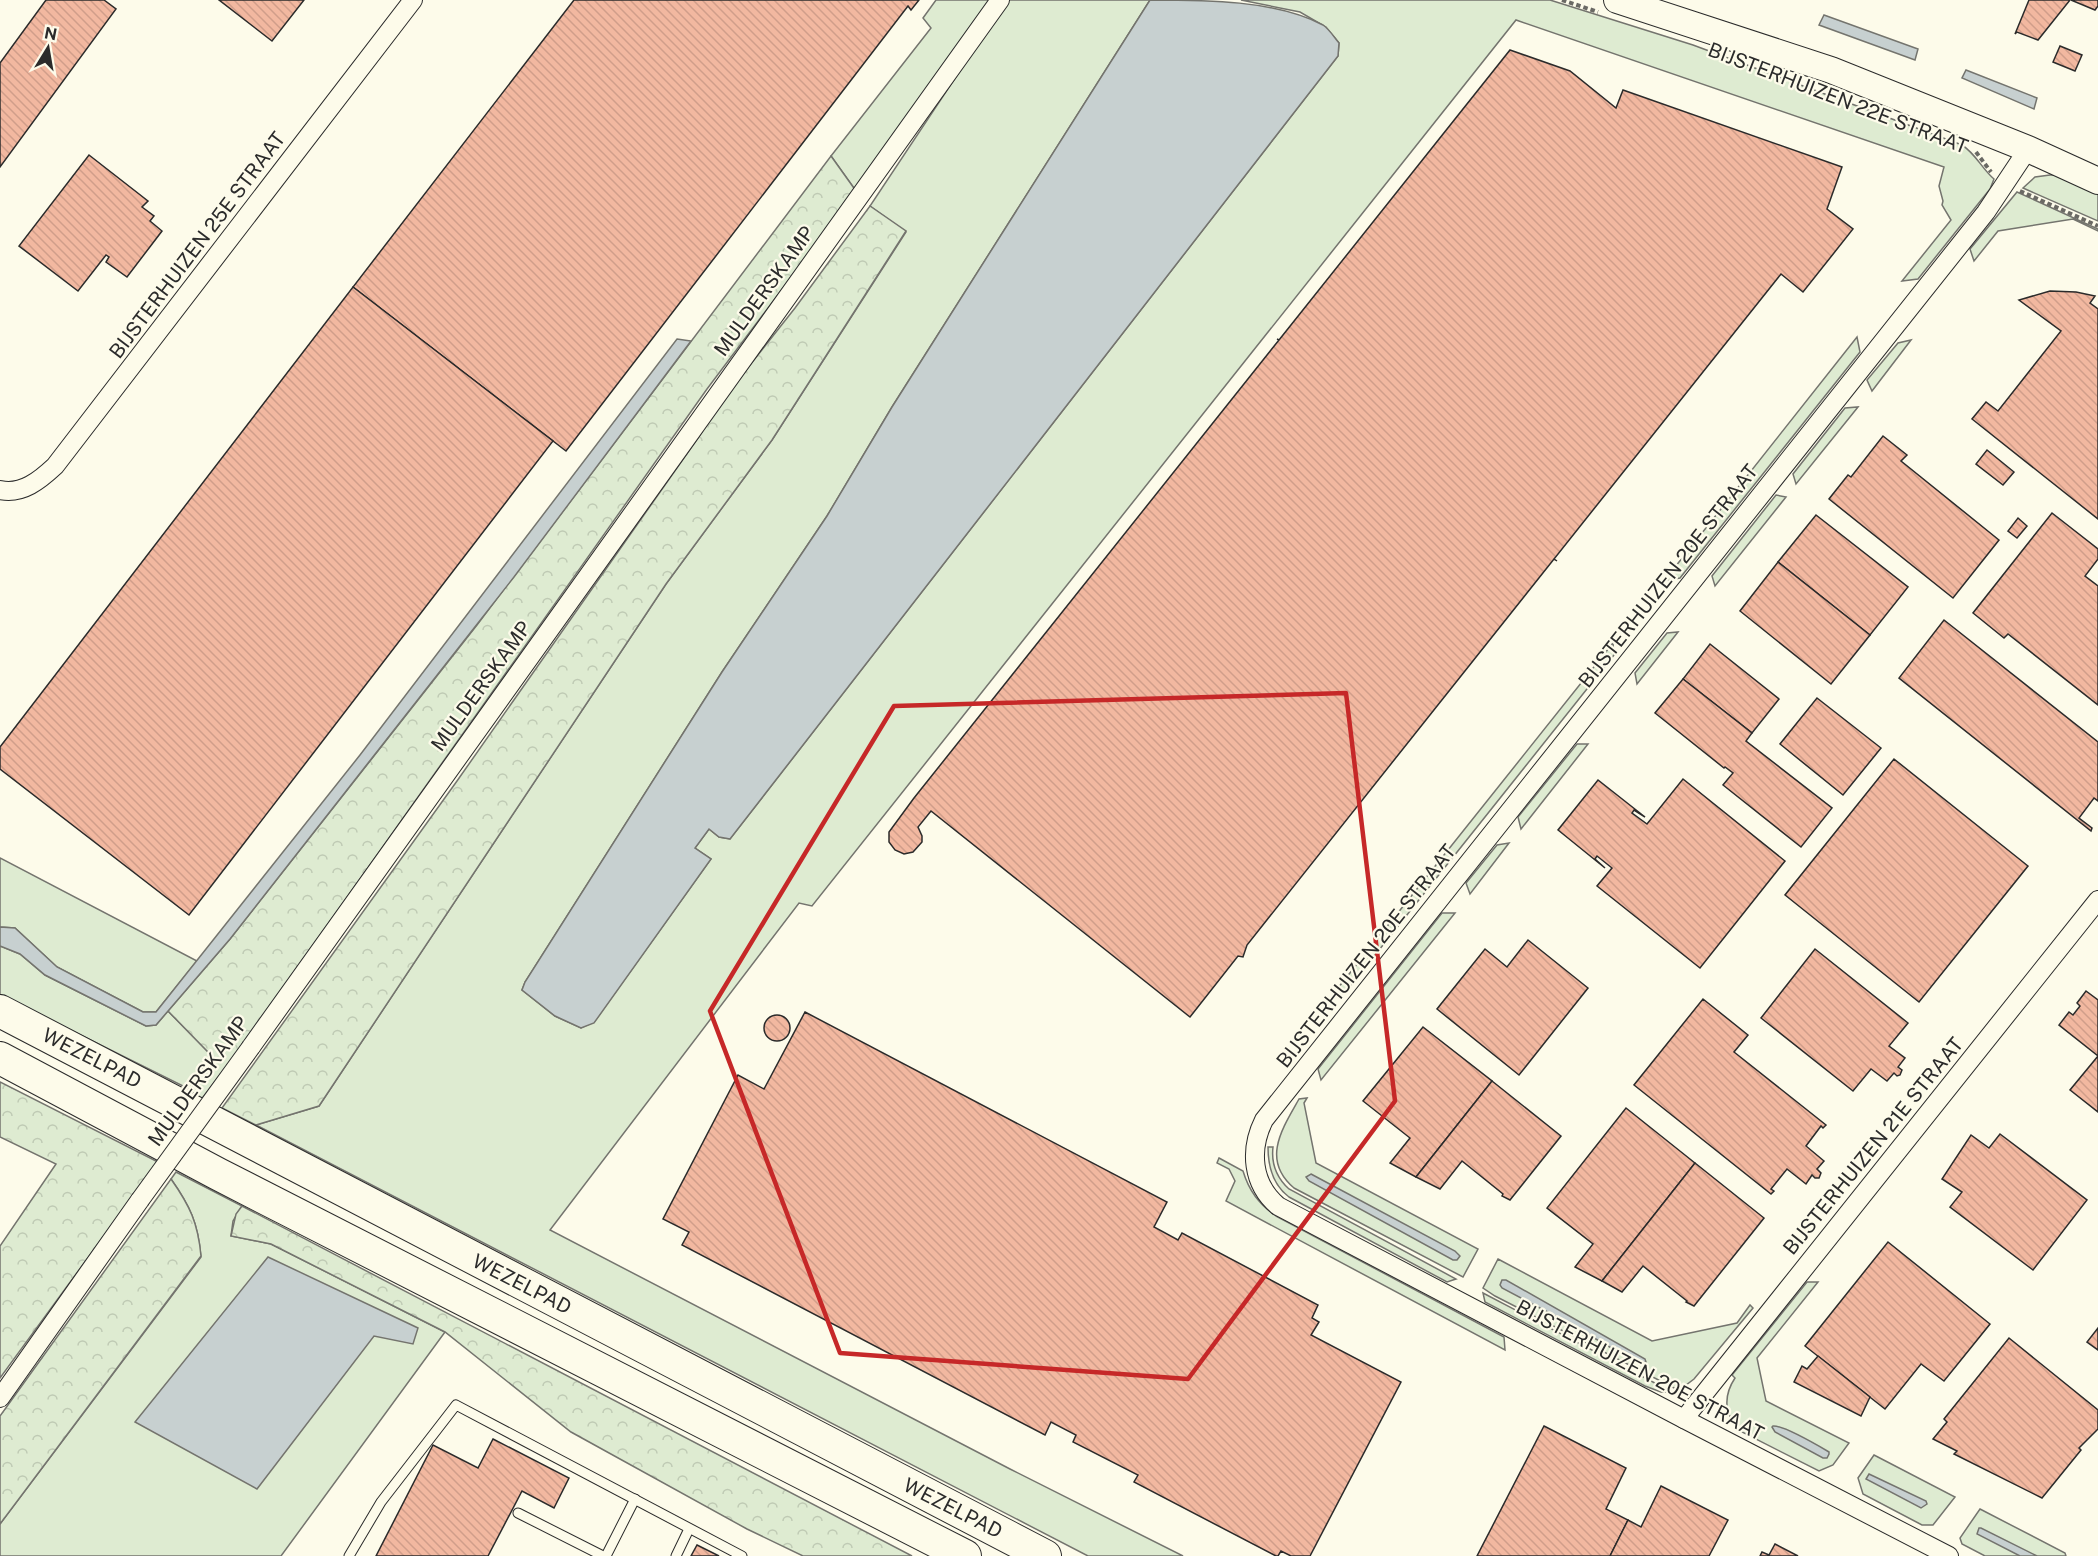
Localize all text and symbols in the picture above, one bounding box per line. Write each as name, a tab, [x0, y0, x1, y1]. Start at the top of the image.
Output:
north arrow	[18, 18, 78, 78]
text: N	[43, 23, 59, 44]
street label: BIJSTERHUIZEN 22E STRAAT	[1705, 37, 1971, 159]
street label: BIJSTERHUIZEN 25E STRAAT	[104, 127, 290, 363]
street label: MULDERSKAMP	[709, 221, 819, 361]
street label: BIJSTERHUIZEN 20E STRAAT	[1573, 459, 1763, 692]
street label: MULDERSKAMP	[426, 616, 536, 756]
street label: BIJSTERHUIZEN 20E STRAAT	[1271, 839, 1461, 1072]
street label: MULDERSKAMP	[143, 1011, 253, 1151]
street label: WEZELPAD	[38, 1023, 146, 1093]
street label: BIJSTERHUIZEN 21E STRAAT	[1778, 1032, 1968, 1259]
street label: WEZELPAD	[468, 1249, 576, 1319]
street label: BIJSTERHUIZEN 20E STRAAT	[1512, 1294, 1768, 1446]
street label: WEZELPAD	[899, 1473, 1007, 1543]

